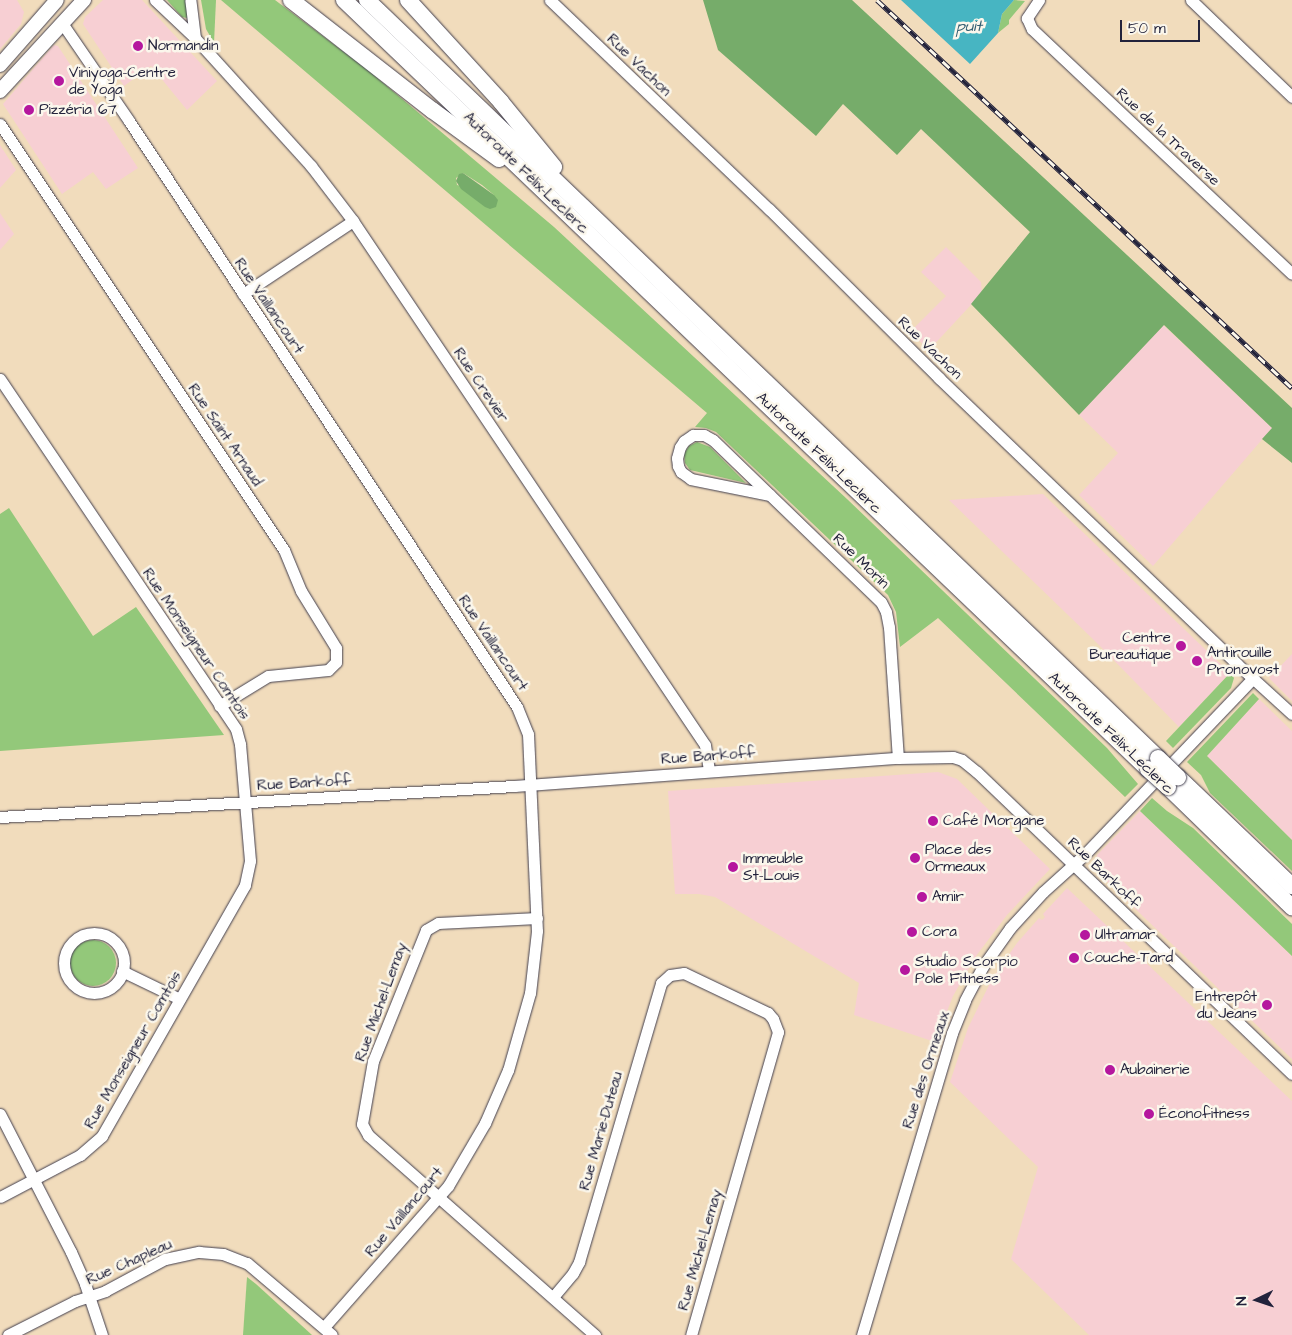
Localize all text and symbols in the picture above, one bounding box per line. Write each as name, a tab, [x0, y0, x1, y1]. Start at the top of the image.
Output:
scale bar	[1122, 10, 1202, 42]
water label: puit	[956, 16, 982, 36]
text: 50 m	[1128, 18, 1166, 39]
street label: Rue Vachon	[603, 30, 675, 100]
place label: Normandin	[148, 37, 218, 55]
marker: Normandin	[132, 40, 144, 52]
place label: Viniyoga-Centre de Yoga	[69, 63, 176, 98]
marker: Viniyoga-Centre de Yoga	[53, 75, 65, 87]
street label: Rue de la Traverse	[1112, 84, 1224, 190]
place label: Pizzéria 67	[39, 101, 117, 119]
marker: Pizzéria 67	[23, 104, 35, 116]
street label: Autoroute Félix-Leclerc	[460, 108, 592, 238]
street label: Rue Vaillancourt	[230, 255, 308, 357]
street label: Rue Vachon	[894, 313, 966, 383]
street label: Rue Crevier	[450, 344, 512, 426]
street label: Rue Saint Arnaud	[184, 380, 266, 490]
street label: Autoroute Félix-Leclerc	[753, 388, 885, 518]
street label: Rue Morin	[829, 530, 893, 592]
street label: Rue Monseigneur Comtois	[138, 565, 254, 723]
street label: Rue Vaillancourt	[454, 592, 532, 694]
place label: Centre Bureautique	[1089, 628, 1171, 663]
marker: Centre Bureautique	[1175, 640, 1187, 652]
place label: Antirouille Pronovost	[1207, 643, 1279, 678]
marker: Antirouille Pronovost	[1191, 655, 1203, 667]
street label: Autoroute Félix-Leclerc	[1045, 668, 1177, 798]
street label: Rue Barkoff	[660, 744, 756, 768]
street label: Rue Barkoff	[256, 772, 352, 794]
place label: Café Morgane	[943, 812, 1044, 830]
marker: Café Morgane	[927, 815, 939, 827]
street label: Rue Barkoff	[1064, 834, 1144, 912]
place label: Place des Ormeaux	[925, 840, 992, 875]
place label: Immeuble St-Louis	[743, 849, 803, 884]
marker: Place des Ormeaux	[909, 852, 921, 864]
marker: Immeuble St-Louis	[727, 861, 739, 873]
place label: Amir	[932, 888, 964, 906]
marker: Amir	[916, 891, 928, 903]
place label: Cora	[922, 923, 957, 941]
marker: Cora	[906, 926, 918, 938]
place label: Ultramar	[1095, 926, 1155, 944]
marker: Ultramar	[1079, 929, 1091, 941]
street label: Rue Michel-Lemay	[351, 940, 411, 1064]
place label: Couche-Tard	[1084, 949, 1173, 967]
place label: Studio Scorpio Pole Fitness	[915, 952, 1018, 987]
marker: Couche-Tard	[1068, 952, 1080, 964]
marker: Studio Scorpio Pole Fitness	[899, 964, 911, 976]
street label: Rue Monseigneur Comtois	[80, 968, 186, 1132]
place label: Entrepôt du Jeans	[1195, 987, 1257, 1022]
marker: Entrepôt du Jeans	[1261, 999, 1273, 1011]
street label: Rue des Ormeaux	[899, 1009, 953, 1131]
place label: Aubainerie	[1120, 1061, 1190, 1079]
marker: Aubainerie	[1104, 1064, 1116, 1076]
street label: Rue Marie-Duteau	[575, 1070, 627, 1192]
place label: Éconofitness	[1159, 1105, 1250, 1123]
marker: Éconofitness	[1143, 1108, 1155, 1120]
street label: Rue Vaillancourt	[361, 1164, 447, 1260]
street label: Rue Michel-Lemay	[674, 1187, 726, 1313]
street label: Rue Chapleau	[83, 1235, 175, 1289]
north arrow	[1232, 1275, 1282, 1325]
text: N	[1232, 1296, 1252, 1306]

